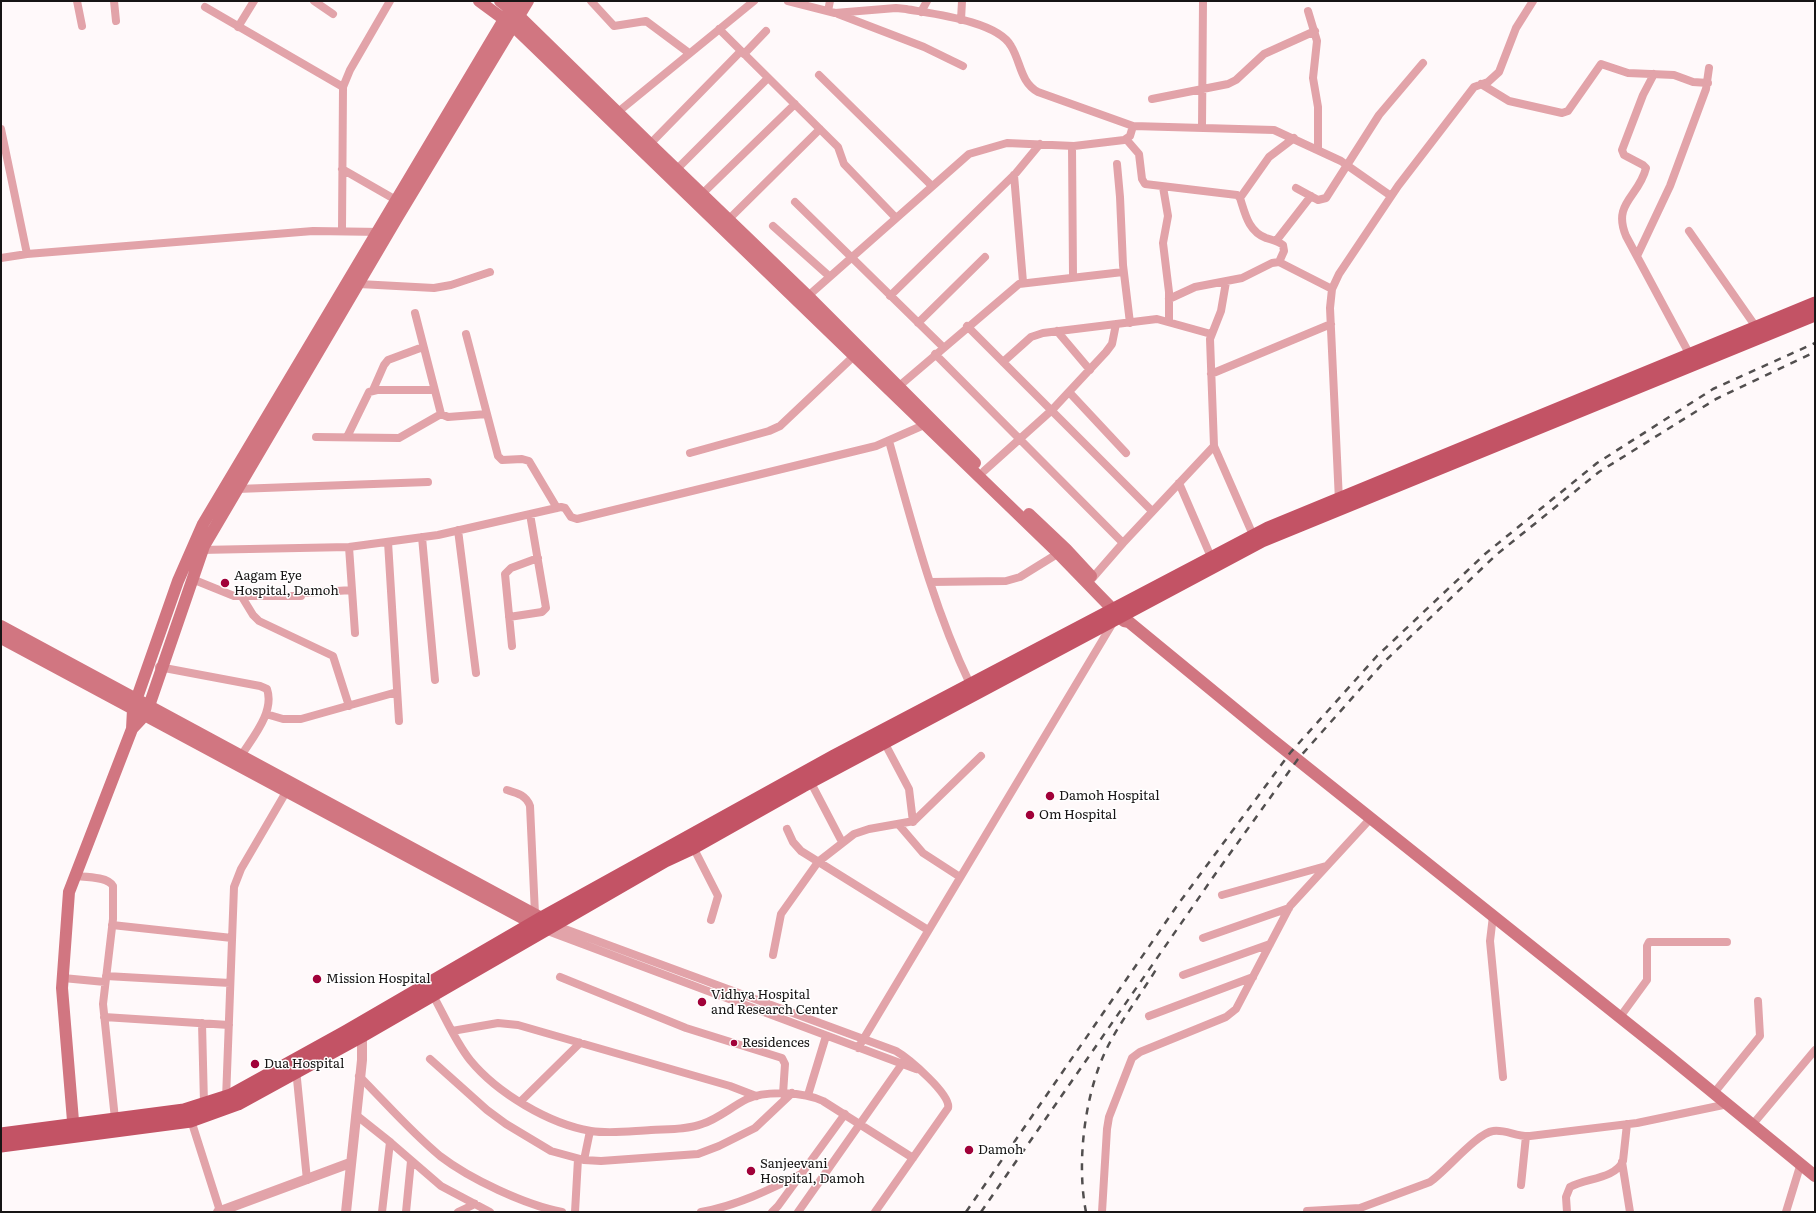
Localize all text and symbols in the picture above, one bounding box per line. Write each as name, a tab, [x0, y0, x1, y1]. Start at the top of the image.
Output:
place label: Aagam Eye Hospital, Damoh	[234, 568, 339, 599]
marker: Aagam Eye Hospital, Damoh	[219, 577, 231, 589]
place label: Damoh Hospital	[1059, 788, 1160, 804]
marker: Damoh Hospital	[1044, 790, 1056, 802]
place label: Om Hospital	[1039, 807, 1117, 823]
marker: Om Hospital	[1024, 809, 1036, 821]
place label: Mission Hospital	[326, 971, 431, 987]
marker: Mission Hospital	[311, 973, 323, 985]
place label: Vidhya Hospital and Research Center	[711, 987, 838, 1018]
marker: Vidhya Hospital and Research Center	[696, 996, 708, 1008]
place label: Residences	[742, 1035, 810, 1051]
marker: Residences	[729, 1038, 739, 1048]
place label: Dua Hospital	[264, 1056, 344, 1072]
marker: Dua Hospital	[249, 1058, 261, 1070]
place label: Damoh	[978, 1142, 1023, 1158]
marker: Damoh	[963, 1144, 975, 1156]
place label: Sanjeevani Hospital, Damoh	[760, 1156, 865, 1187]
marker: Sanjeevani Hospital, Damoh	[745, 1165, 757, 1177]

